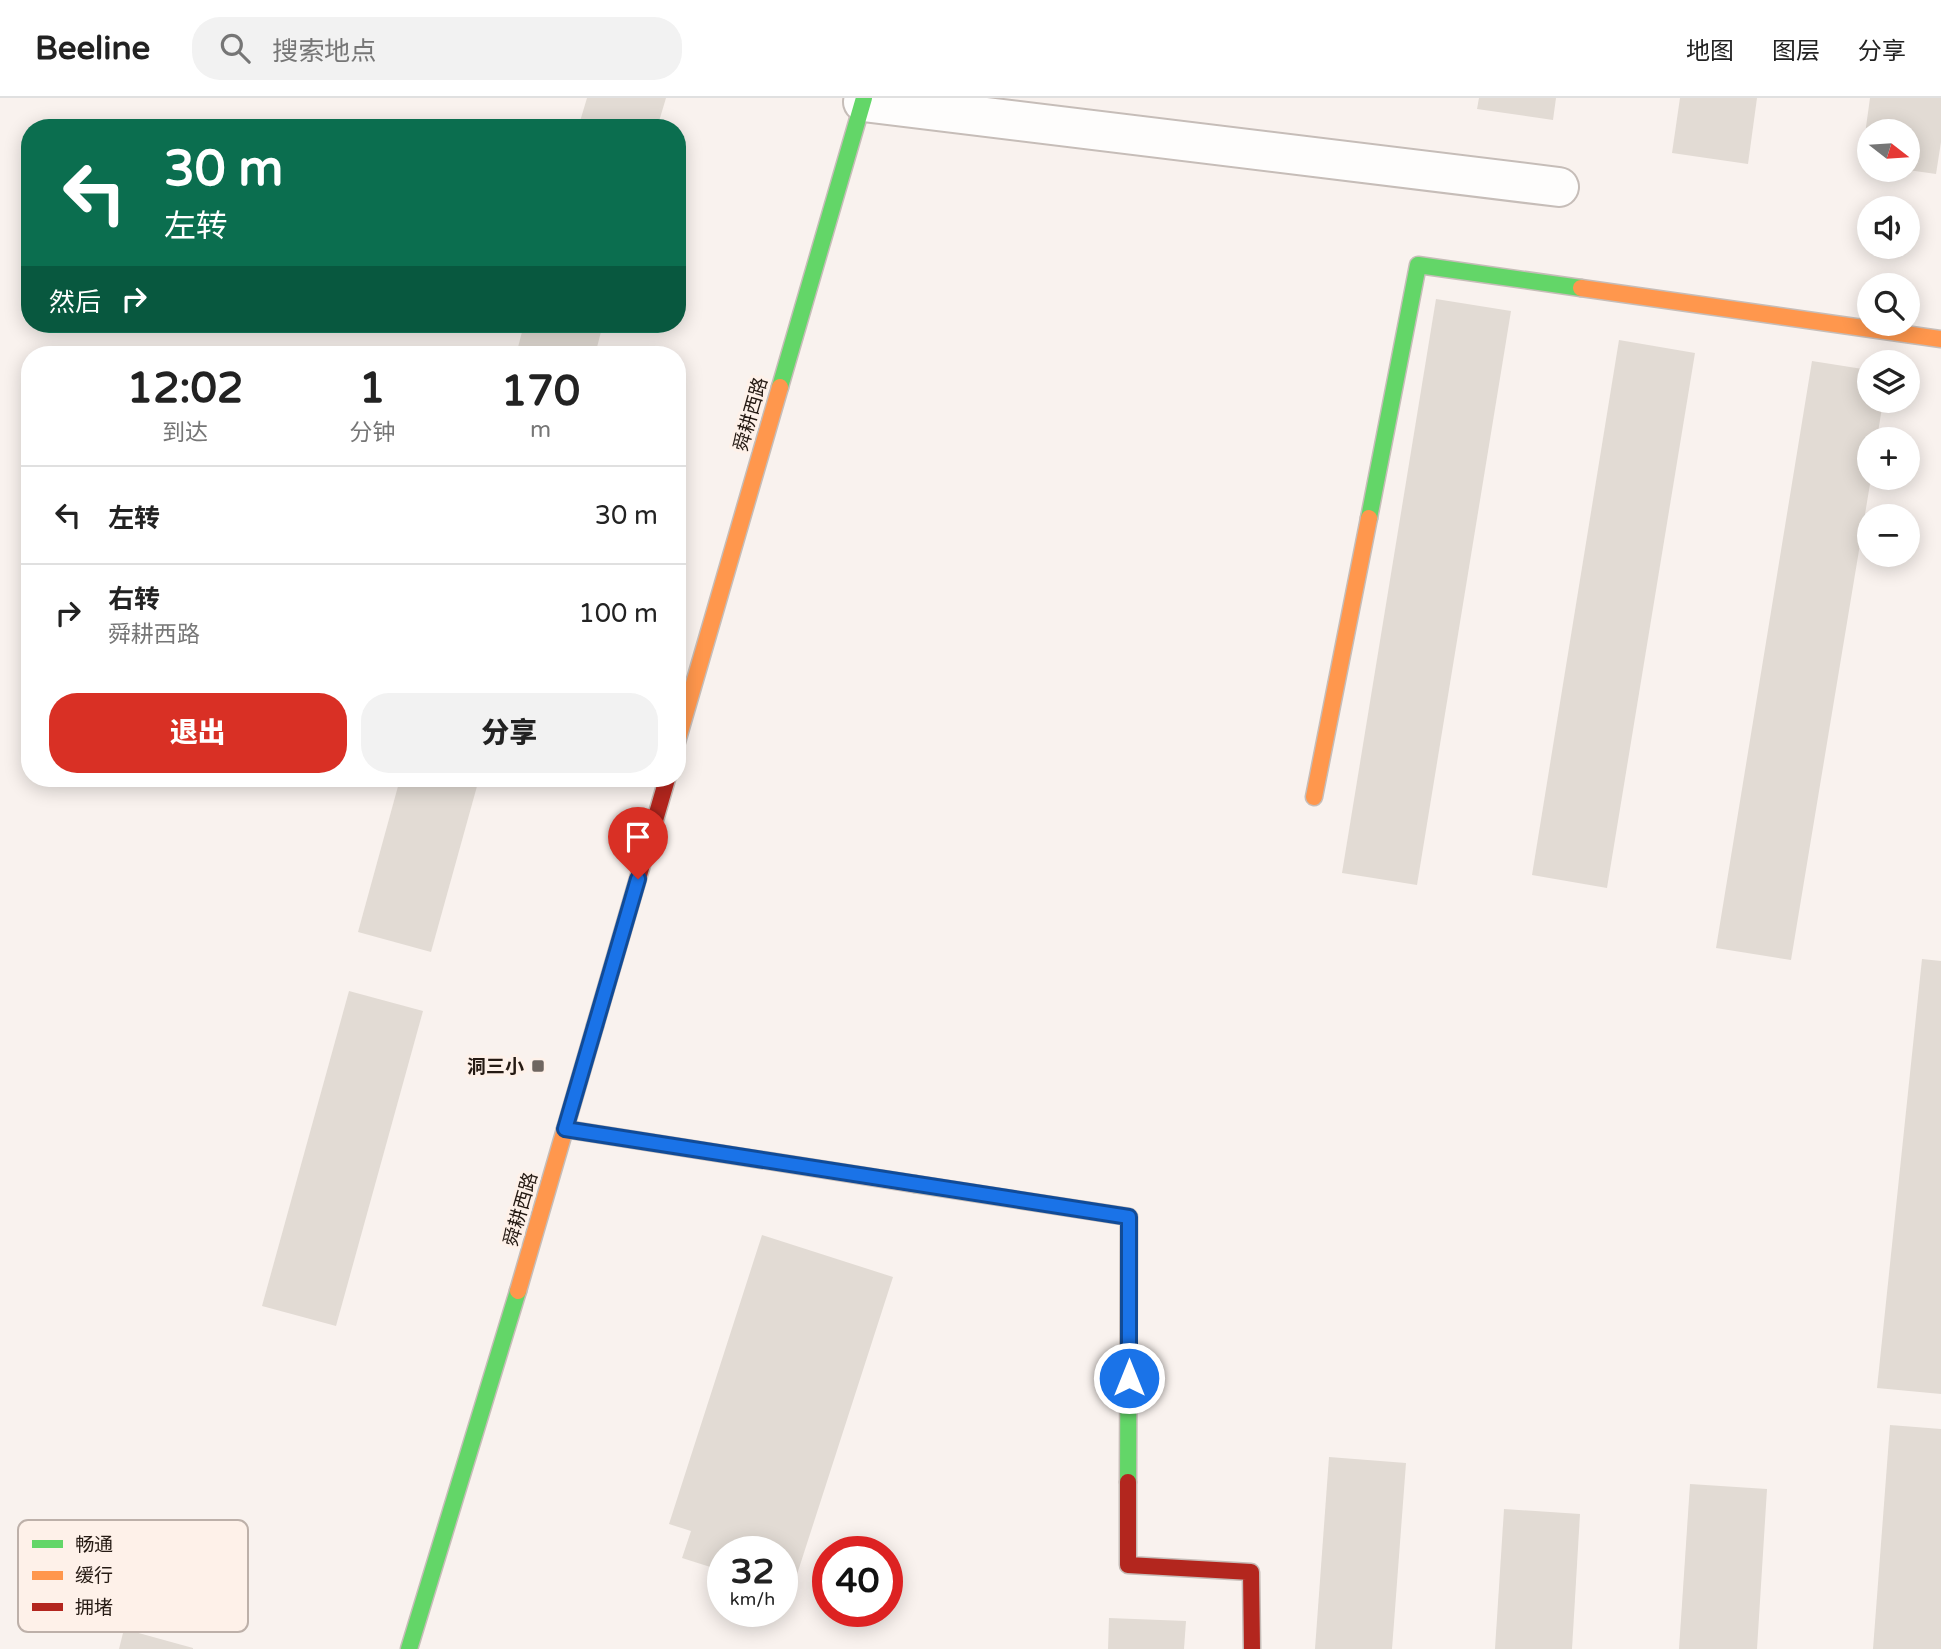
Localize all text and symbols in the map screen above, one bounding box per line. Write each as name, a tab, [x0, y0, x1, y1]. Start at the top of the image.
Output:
search box	[192, 17, 682, 80]
text: Beeline	[35, 29, 150, 68]
icon: search	[216, 29, 254, 67]
text: 搜索地点	[272, 36, 376, 67]
text: 地图	[1686, 37, 1734, 66]
text: 图层	[1772, 37, 1820, 66]
text: 分享	[1858, 37, 1906, 66]
north arrow	[1857, 119, 1920, 182]
map controls	[1857, 119, 1920, 567]
text: 30 m	[164, 140, 283, 199]
icon: left	[49, 147, 140, 238]
button: sound	[1857, 196, 1920, 259]
text: 左转	[164, 208, 228, 246]
button: search	[1857, 273, 1920, 336]
icon: right	[115, 280, 153, 318]
text: 然后	[49, 287, 101, 318]
button: layers	[1857, 350, 1920, 413]
text: 12:02	[127, 363, 243, 414]
text: 1	[359, 363, 385, 414]
text: 170	[501, 366, 580, 417]
street label: 舜耕西路	[730, 375, 772, 454]
text: m	[530, 416, 551, 444]
text: 到达	[162, 419, 208, 447]
text: 分钟	[349, 419, 395, 447]
button: +	[1857, 427, 1920, 490]
icon: left	[49, 496, 87, 534]
text: 30 m	[595, 500, 658, 531]
text: 左转	[108, 503, 160, 534]
button: −	[1857, 504, 1920, 567]
text: 右转	[108, 584, 160, 615]
icon: right	[49, 594, 87, 632]
text: 100 m	[578, 598, 658, 629]
text: 舜耕西路	[108, 621, 200, 649]
button: 退出	[49, 693, 347, 773]
button: 分享	[361, 693, 658, 773]
pin	[608, 807, 668, 879]
icon: arrive	[619, 818, 657, 856]
place label: 洞三小	[467, 1056, 524, 1078]
marker: 洞三小	[530, 1058, 546, 1074]
street label: 舜耕西路	[500, 1170, 542, 1249]
position arrow	[1092, 1341, 1166, 1415]
legend	[18, 1520, 248, 1632]
text: 畅通	[75, 1534, 113, 1556]
speed limit sign: 40	[812, 1536, 903, 1627]
text: 32	[731, 1551, 774, 1593]
text: 缓行	[75, 1565, 113, 1587]
text: km/h	[730, 1588, 775, 1610]
text: 拥堵	[75, 1597, 113, 1619]

